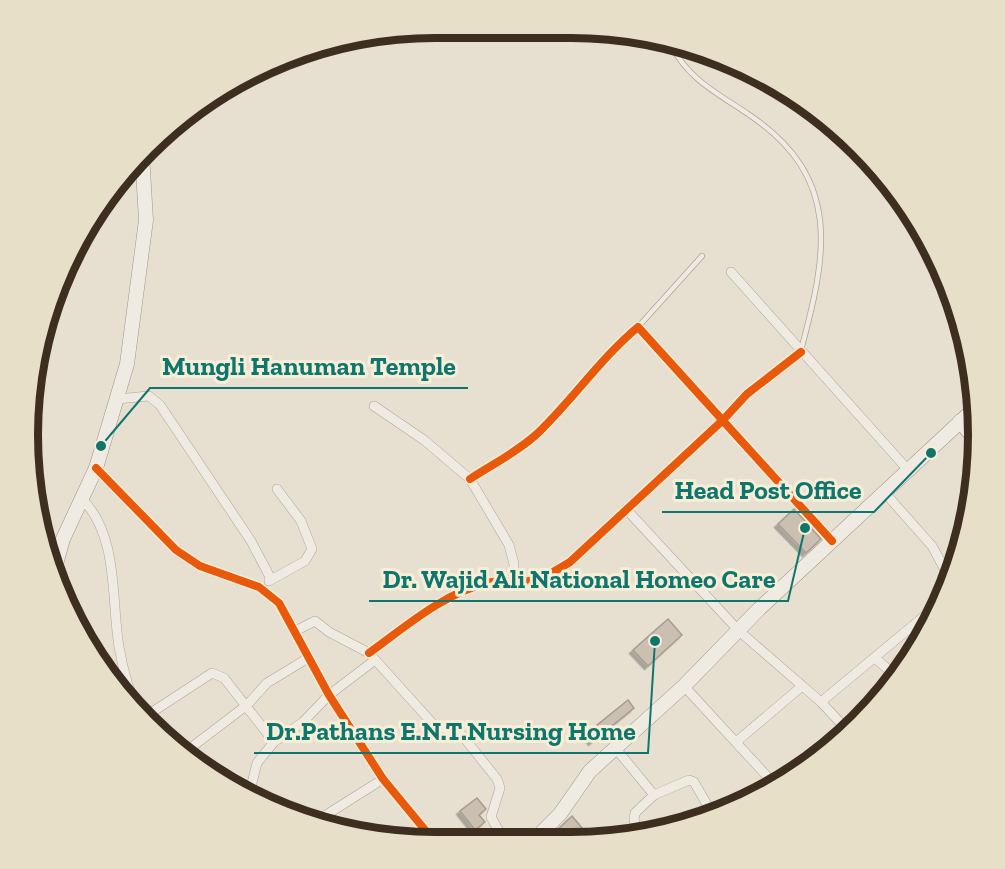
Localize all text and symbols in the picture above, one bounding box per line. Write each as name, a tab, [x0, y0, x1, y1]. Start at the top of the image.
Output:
callout: Mungli Hanuman Temple	[150, 344, 468, 388]
text: Mungli Hanuman Temple	[162, 350, 456, 382]
callout: Head Post Office	[662, 468, 874, 512]
text: Head Post Office	[674, 474, 862, 506]
callout: Dr. Wajid Ali National Homeo Care	[369, 557, 788, 601]
text: Dr. Wajid Ali National Homeo Care	[383, 563, 776, 595]
callout: Dr.Pathans E.N.T.Nursing Home	[254, 709, 648, 753]
text: Dr.Pathans E.N.T.Nursing Home	[266, 715, 636, 747]

